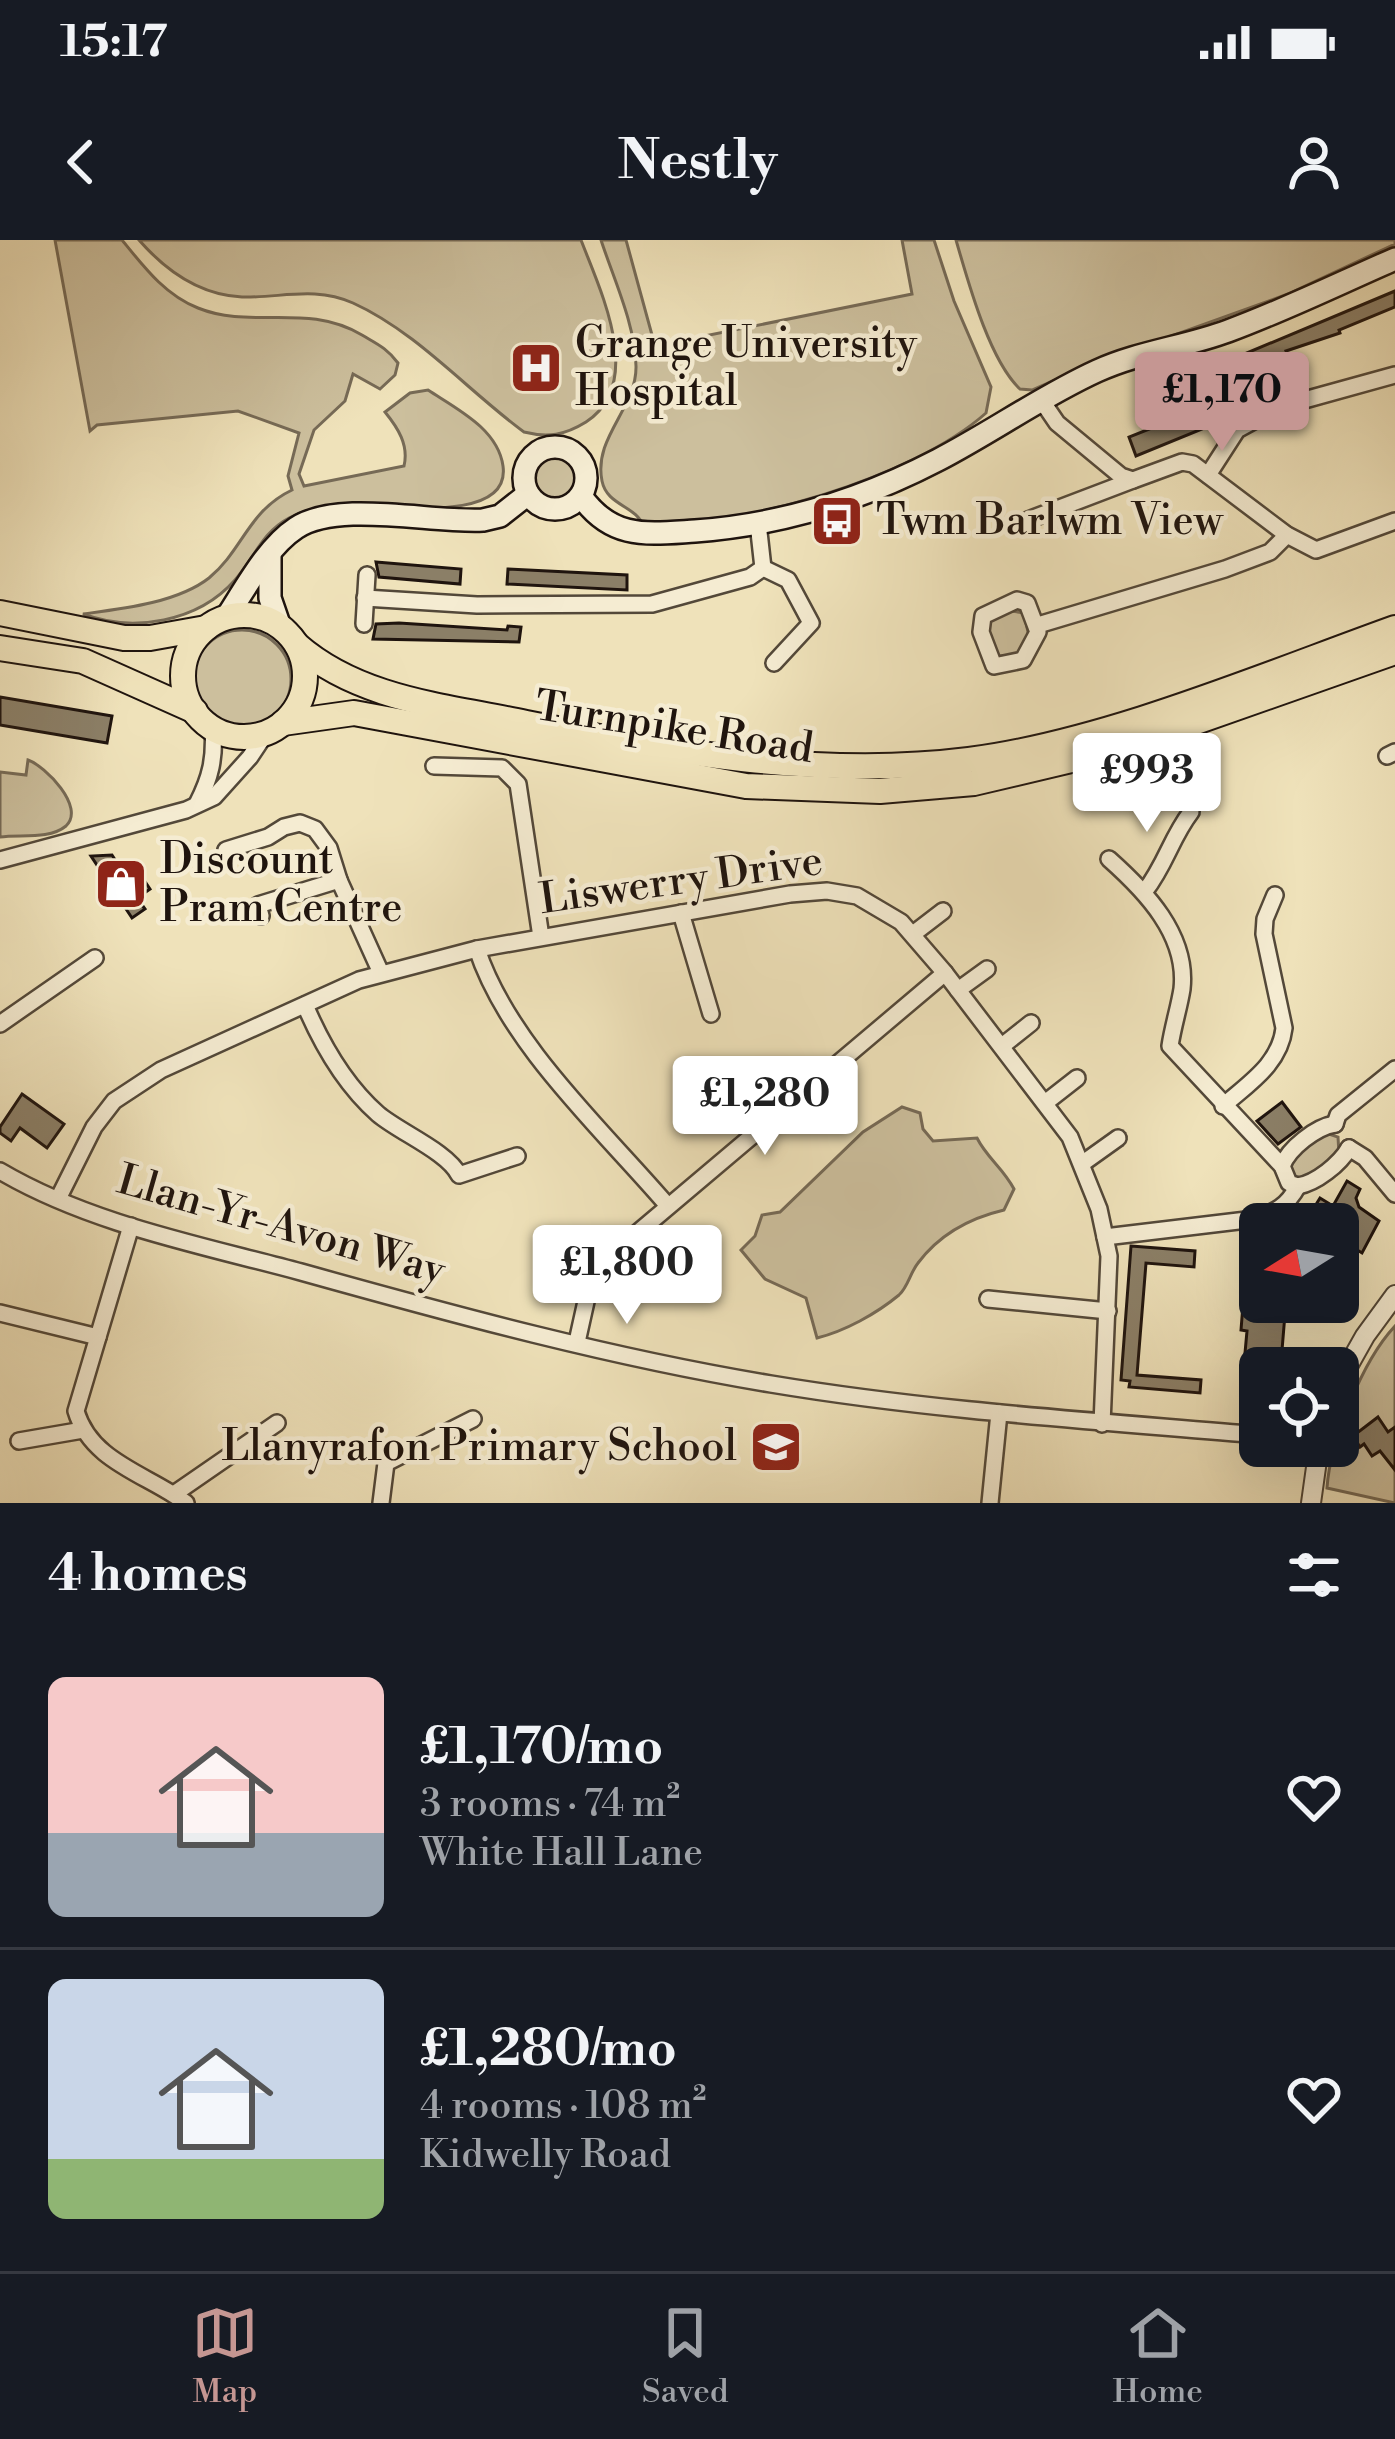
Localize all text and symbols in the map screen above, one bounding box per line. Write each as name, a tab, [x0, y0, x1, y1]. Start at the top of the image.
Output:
text: 15:17	[60, 14, 167, 71]
text: Nestly	[618, 128, 777, 196]
icon: back	[48, 129, 114, 195]
icon: person	[1281, 129, 1347, 195]
place label: Grange University Hospital	[575, 318, 917, 419]
hospital icon: Grange University Hospital	[508, 340, 564, 396]
pin: £1,170	[1124, 352, 1320, 454]
text: £1,170	[1162, 366, 1282, 415]
bus stop icon: Twm Barlwm View	[809, 493, 865, 549]
place label: Twm Barlwm View	[876, 495, 1224, 548]
street label: Turnpike Road	[531, 680, 817, 776]
pin: £993	[1076, 733, 1218, 835]
text: £993	[1100, 747, 1194, 796]
place label: Discount Pram Centre	[160, 834, 402, 935]
street label: Liswerry Drive	[536, 835, 826, 928]
shop icon: Discount Pram Centre	[93, 856, 149, 912]
pin: £1,280	[667, 1056, 863, 1158]
text: £1,280	[700, 1070, 830, 1119]
street label: Llan-Yr-Avon Way	[111, 1154, 452, 1299]
north arrow	[1239, 1203, 1359, 1323]
map controls	[1239, 1203, 1359, 1467]
pin: £1,800	[529, 1225, 725, 1327]
text: £1,800	[560, 1239, 694, 1288]
button: locate	[1239, 1347, 1359, 1467]
school or university icon: Llanyrafon Primary School	[748, 1419, 804, 1475]
place label: Llanyrafon Primary School	[222, 1421, 737, 1475]
icon: filters	[1281, 1542, 1347, 1608]
text: 4 homes	[48, 1543, 248, 1607]
text: £1,170/mo	[420, 1716, 663, 1780]
icon: home	[144, 1725, 288, 1869]
icon: heart	[1281, 1764, 1347, 1830]
text: 3 rooms · 74 m²	[420, 1780, 680, 1829]
text: White Hall Lane	[420, 1829, 703, 1878]
text: £1,280/mo	[420, 2018, 677, 2082]
icon: home	[144, 2027, 288, 2171]
icon: heart	[1281, 2066, 1347, 2132]
text: 4 rooms · 108 m²	[420, 2082, 706, 2131]
text: Kidwelly Road	[420, 2131, 671, 2180]
tab: Map	[192, 2300, 258, 2413]
tab: Saved	[642, 2300, 729, 2413]
tab: Home	[1112, 2300, 1203, 2413]

